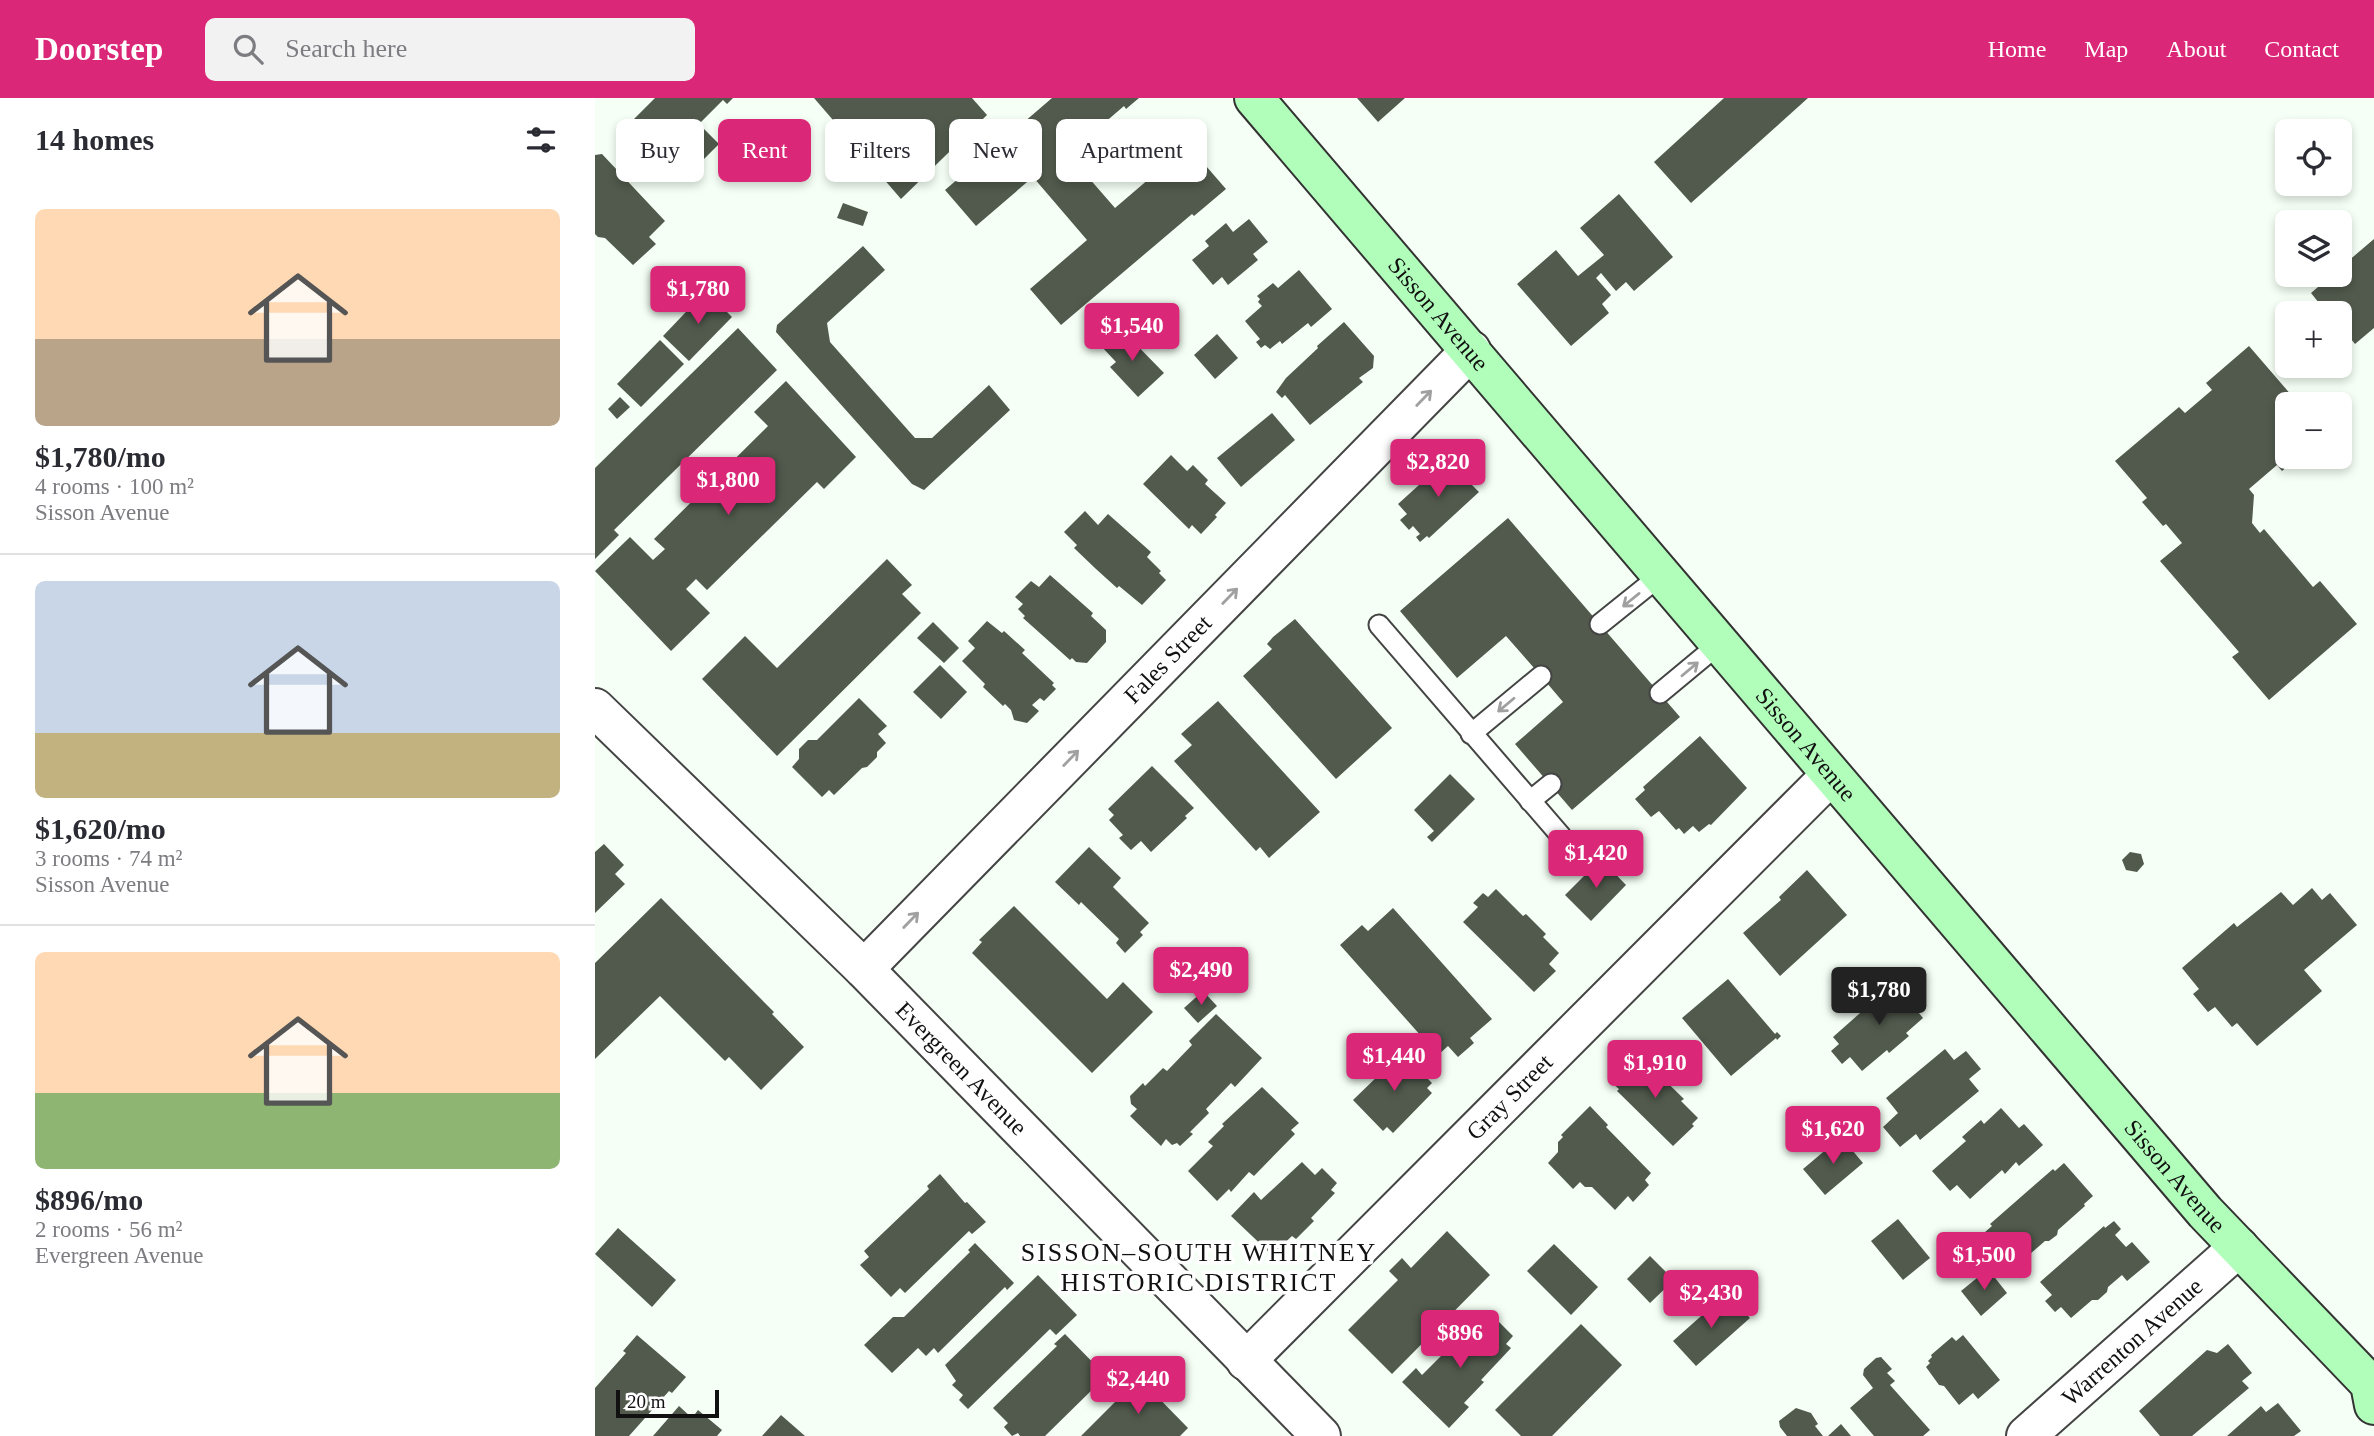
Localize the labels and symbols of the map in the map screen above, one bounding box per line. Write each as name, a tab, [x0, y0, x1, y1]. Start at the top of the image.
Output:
street label: Sisson Avenue	[1383, 252, 1494, 376]
pin: $1,780	[641, 266, 755, 326]
pin: $1,540	[1075, 303, 1189, 363]
one-way arrow	[1415, 390, 1432, 407]
pin: $2,820	[1381, 440, 1495, 499]
pin: $1,800	[671, 458, 785, 517]
one-way arrow	[1221, 587, 1238, 604]
one-way arrow	[1622, 592, 1640, 607]
street label: Fales Street	[1119, 610, 1217, 708]
one-way arrow	[1680, 661, 1698, 676]
street label: Sisson Avenue	[1750, 683, 1861, 806]
one-way arrow	[1497, 697, 1515, 713]
one-way arrow	[1062, 750, 1079, 767]
pin: $1,420	[1539, 830, 1653, 890]
one-way arrow	[903, 912, 920, 929]
pin: $2,490	[1144, 948, 1258, 1007]
pin: $1,780	[1822, 968, 1936, 1027]
street label: Evergreen Avenue	[891, 997, 1032, 1140]
pin: $1,440	[1337, 1034, 1451, 1093]
pin: $1,910	[1598, 1040, 1712, 1100]
street label: Gray Street	[1461, 1049, 1558, 1145]
pin: $1,620	[1776, 1107, 1890, 1166]
street label: Sisson Avenue	[2119, 1115, 2231, 1238]
pin: $1,500	[1927, 1232, 2041, 1292]
district label: SISSON–SOUTH WHITNEY HISTORIC DISTRICT	[1021, 1238, 1377, 1297]
pin: $2,430	[1654, 1270, 1768, 1330]
street label: Warrenton Avenue	[2057, 1273, 2208, 1411]
pin: $896	[1419, 1310, 1501, 1370]
pin: $2,440	[1081, 1356, 1195, 1416]
scale bar	[616, 1387, 719, 1419]

